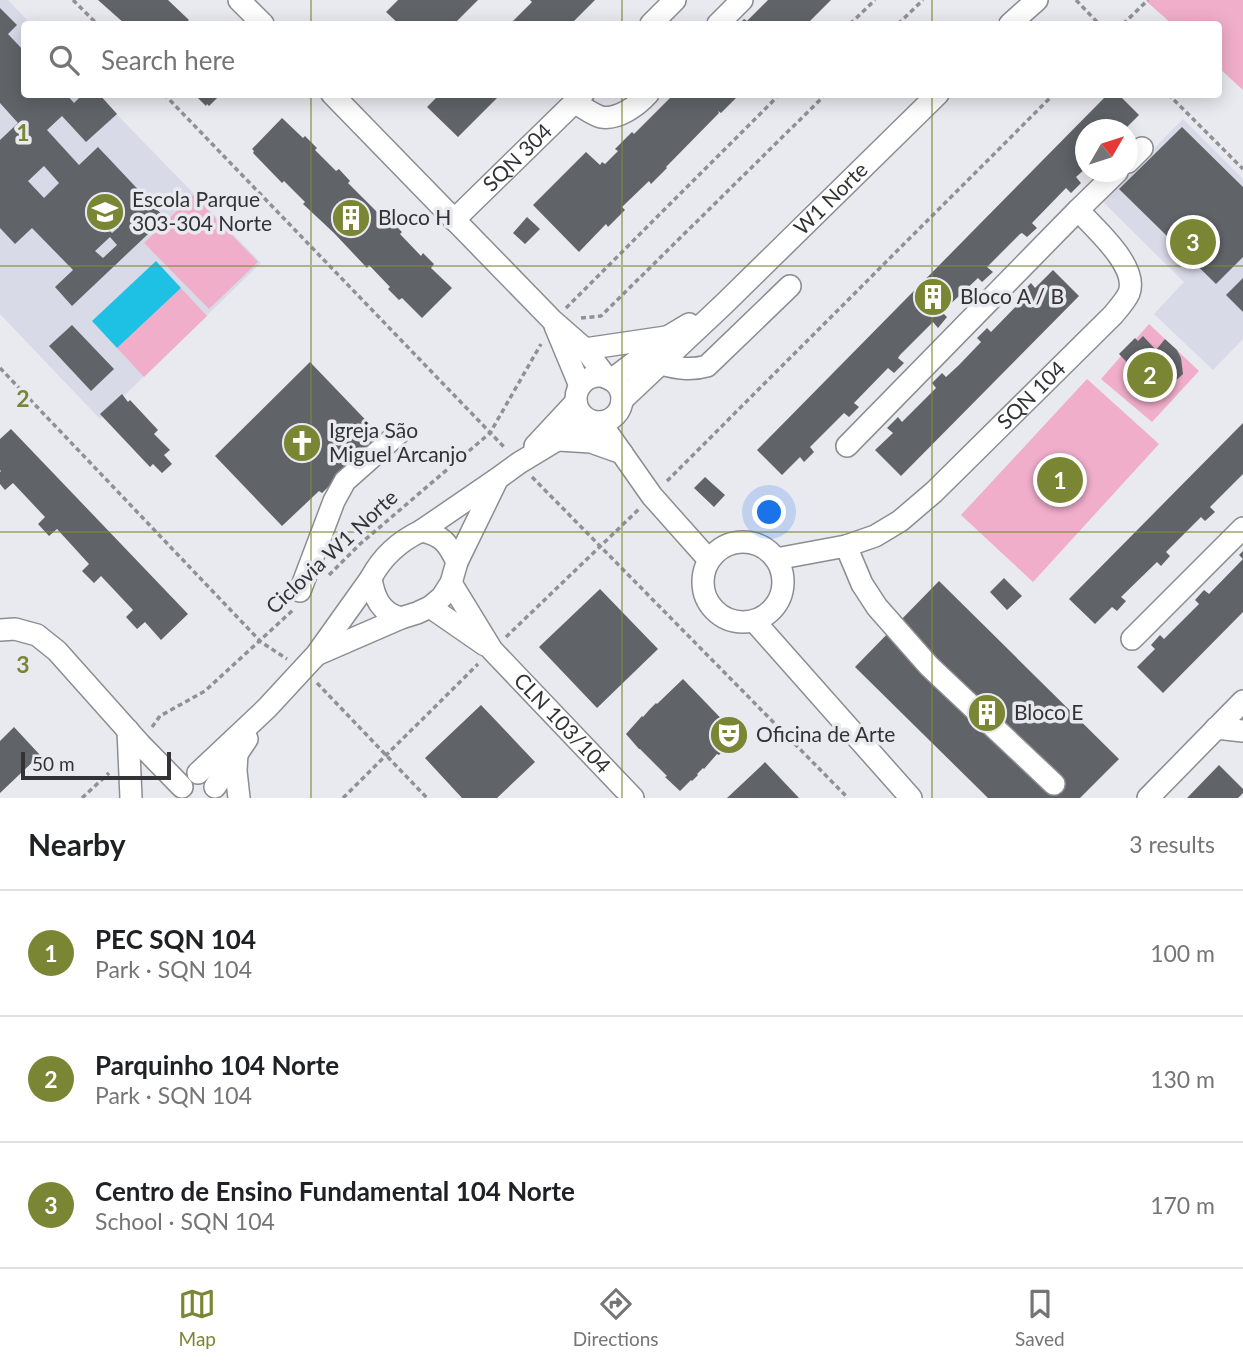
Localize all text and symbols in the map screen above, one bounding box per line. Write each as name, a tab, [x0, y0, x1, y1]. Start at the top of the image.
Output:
search box	[21, 21, 1222, 98]
icon: search	[45, 41, 83, 79]
text: Search here	[101, 44, 235, 76]
text: 1	[16, 118, 30, 146]
street label: SQN 304	[477, 118, 556, 196]
north arrow	[1075, 119, 1138, 182]
street label: W1 Norte	[788, 156, 872, 239]
place label: Escola Parque 303-304 Norte	[132, 186, 272, 235]
school or university icon: Escola Parque 303-304 Norte	[84, 191, 126, 233]
building icon: Bloco H	[330, 197, 372, 239]
place label: Bloco H	[378, 204, 451, 229]
pin: 3	[1170, 216, 1216, 268]
building icon: Bloco A / B	[912, 276, 954, 318]
place label: Bloco A / B	[960, 283, 1064, 308]
pin: 2	[1127, 349, 1173, 401]
street label: SQN 104	[991, 355, 1070, 434]
text: 2	[16, 384, 30, 412]
place label: Igreja São Miguel Arcanjo	[329, 417, 467, 466]
church icon: Igreja São Miguel Arcanjo	[281, 422, 323, 464]
pin: 1	[1037, 454, 1083, 506]
street label: Ciclovia W1 Norte	[260, 484, 402, 618]
your location	[752, 495, 786, 529]
text: 3	[16, 650, 30, 678]
street label: CLN 103/104	[510, 667, 617, 778]
building icon: Bloco E	[966, 692, 1008, 734]
place label: Bloco E	[1014, 699, 1083, 724]
theatre icon: Oficina de Arte	[708, 714, 750, 756]
place label: Oficina de Arte	[756, 721, 895, 746]
scale bar	[21, 749, 172, 781]
text: 50 m	[32, 752, 75, 775]
text: Nearby	[28, 826, 126, 862]
text: 3 results	[1129, 830, 1215, 858]
text: PEC SQN 104	[95, 923, 256, 955]
text: 1	[44, 939, 58, 967]
text: 100 m	[1150, 939, 1215, 967]
text: Park · SQN 104	[95, 955, 252, 983]
text: Parquinho 104 Norte	[95, 1049, 339, 1081]
text: 2	[44, 1065, 58, 1093]
text: 130 m	[1150, 1065, 1215, 1093]
text: Park · SQN 104	[95, 1081, 252, 1109]
text: Centro de Ensino Fundamental 104 Norte	[95, 1175, 575, 1207]
text: 3	[44, 1191, 58, 1219]
text: 170 m	[1150, 1191, 1215, 1219]
text: School · SQN 104	[95, 1207, 275, 1235]
tab: Map	[178, 1285, 216, 1350]
tab: Directions	[573, 1285, 659, 1350]
tab: Saved	[1015, 1285, 1065, 1350]

